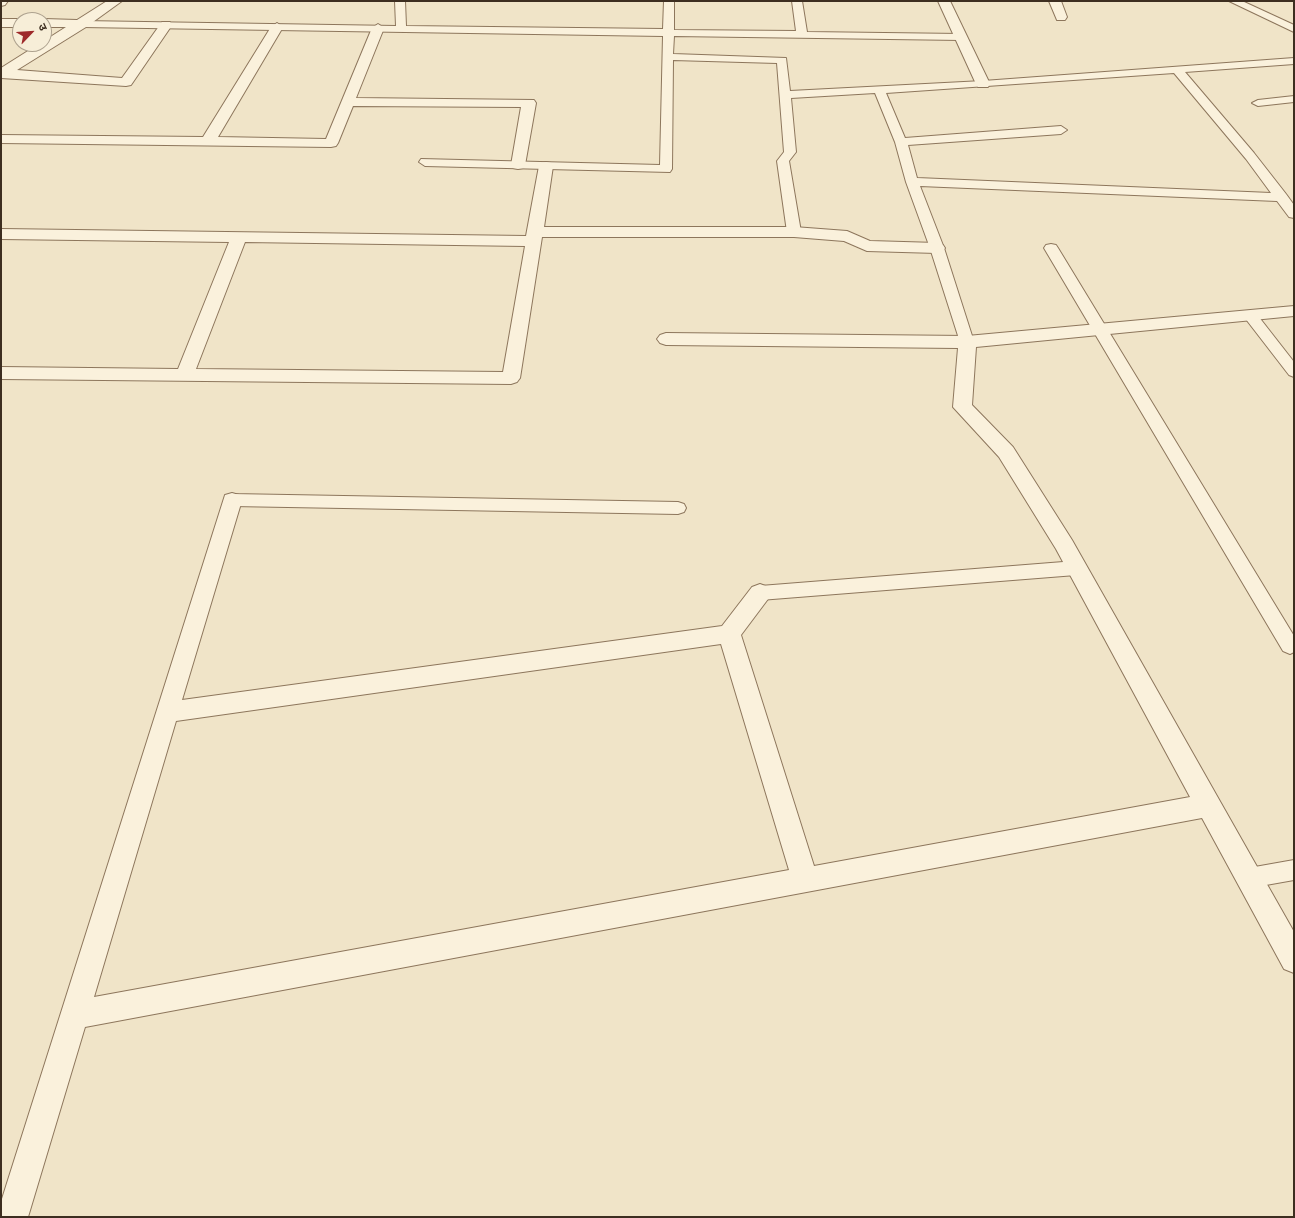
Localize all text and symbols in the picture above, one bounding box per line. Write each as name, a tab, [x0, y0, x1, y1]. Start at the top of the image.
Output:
north arrow	[12, 12, 52, 52]
text: उ	[35, 21, 50, 33]

